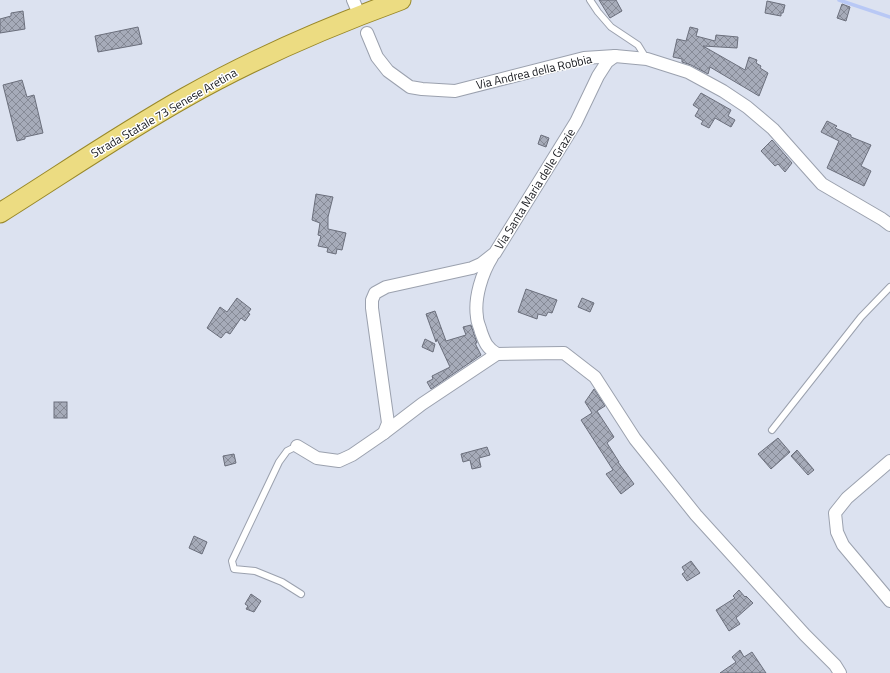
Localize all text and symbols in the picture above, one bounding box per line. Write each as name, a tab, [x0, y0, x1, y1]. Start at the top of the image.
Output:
street label: Via Andrea della Robbia	[474, 49, 594, 94]
street label: Strada Statale 73 Senese Aretina	[87, 63, 240, 162]
street label: Via Santa Maria delle Grazie	[489, 124, 580, 253]

